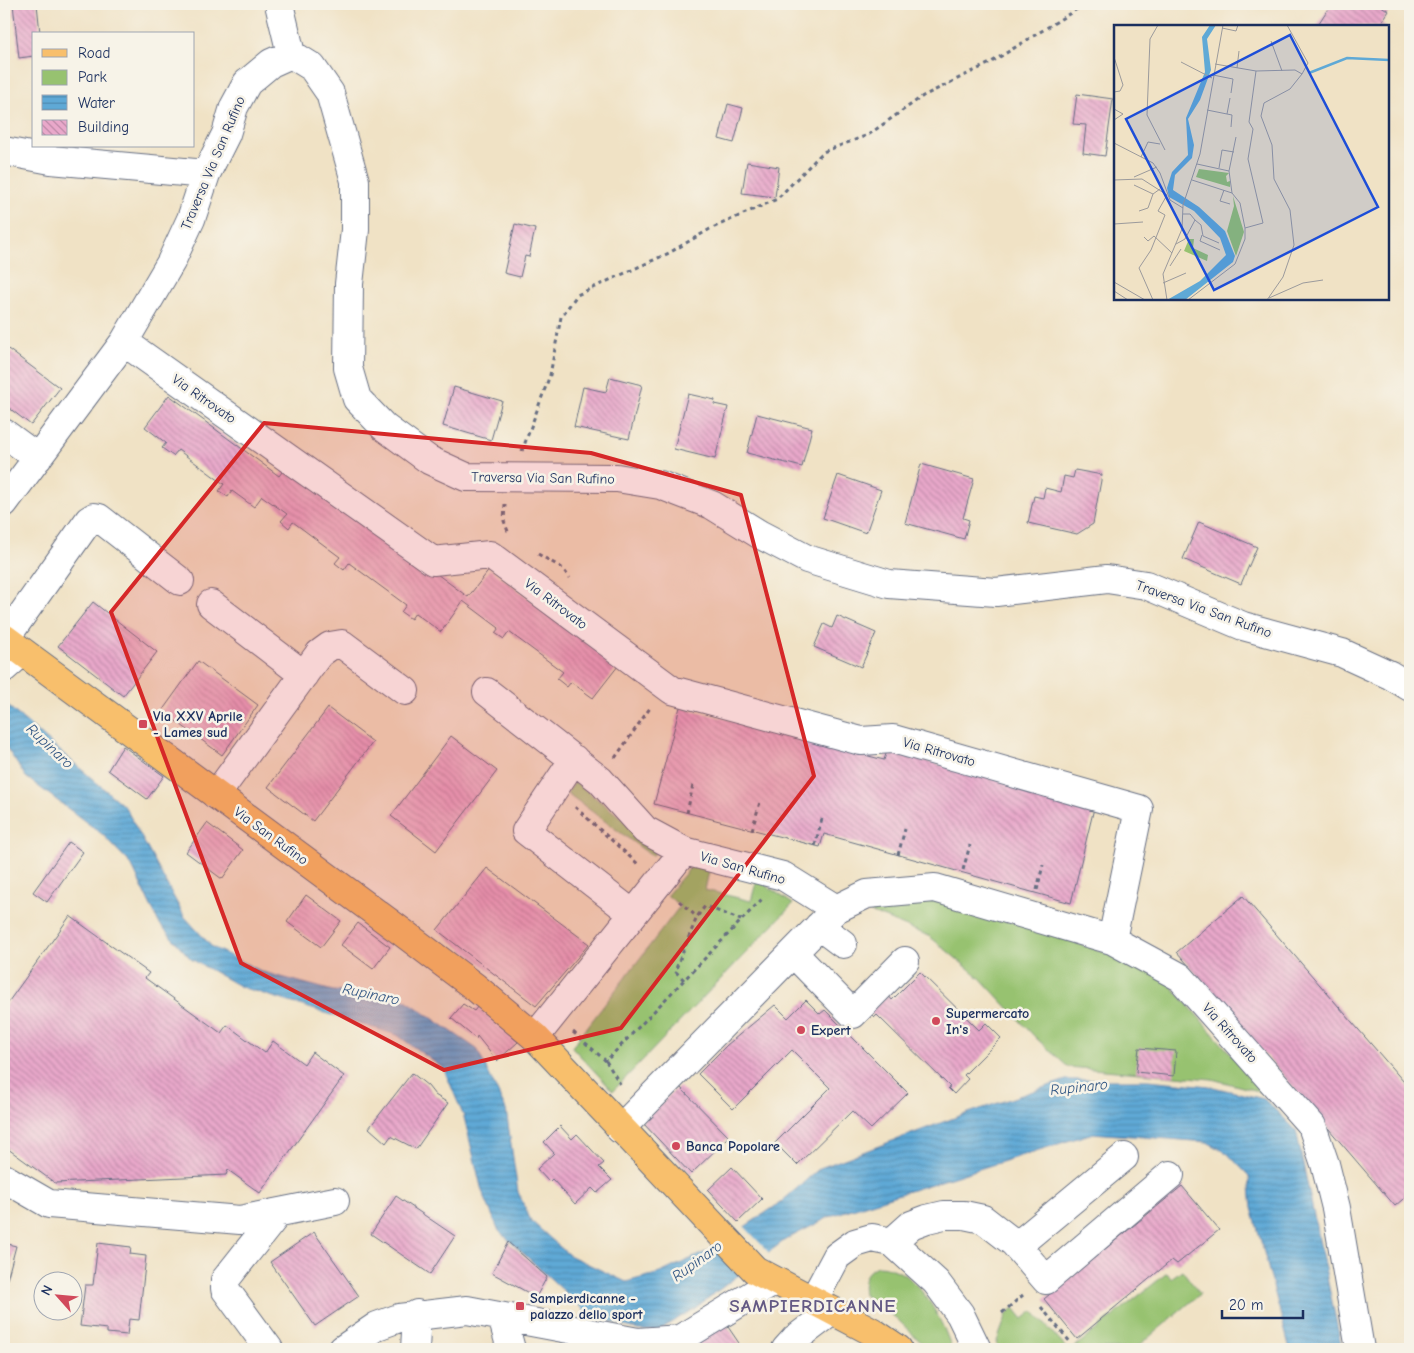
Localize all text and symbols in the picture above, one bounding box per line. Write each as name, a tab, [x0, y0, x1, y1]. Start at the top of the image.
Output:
inset map	[1114, 25, 1389, 300]
legend	[32, 32, 195, 148]
text: Road	[78, 44, 110, 62]
text: Park	[78, 68, 107, 86]
text: Water	[78, 94, 115, 112]
street label: Traversa Via San Rufino	[177, 94, 249, 232]
text: Building	[78, 118, 129, 136]
street label: Via Ritrovato	[169, 371, 239, 427]
street label: Traversa Via San Rufino	[471, 468, 615, 488]
street label: Via Ritrovato	[521, 575, 591, 633]
street label: Traversa Via San Rufino	[1134, 576, 1274, 642]
place label: Via XXV Aprile - Lames sud	[153, 708, 243, 741]
marker: Via XXV Aprile - Lames sud	[137, 718, 149, 730]
water label: Rupinaro	[23, 720, 77, 772]
street label: Via Ritrovato	[901, 734, 977, 770]
street label: Via San Rufino	[231, 803, 311, 869]
street label: Via San Rufino	[699, 848, 787, 888]
water label: Rupinaro	[341, 979, 401, 1009]
street label: Via Ritrovato	[1199, 1000, 1261, 1066]
place label: Supermercato In's	[946, 1005, 1029, 1038]
marker: Supermercato In's	[930, 1015, 942, 1027]
place label: Expert	[811, 1022, 851, 1039]
marker: Expert	[795, 1024, 807, 1036]
water label: Rupinaro	[1049, 1075, 1109, 1099]
place label: Banca Popolare	[686, 1138, 780, 1155]
marker: Banca Popolare	[670, 1140, 682, 1152]
water label: Rupinaro	[668, 1237, 726, 1285]
north arrow	[32, 1270, 82, 1320]
text: N	[37, 1282, 57, 1298]
scale bar	[1222, 1288, 1303, 1320]
place label: Sampierdicanne - palazzo dello sport	[530, 1290, 643, 1323]
district label: SAMPIERDICANNE	[729, 1295, 897, 1317]
text: 20 m	[1229, 1296, 1263, 1314]
marker: Sampierdicanne - palazzo dello sport	[514, 1300, 526, 1312]

